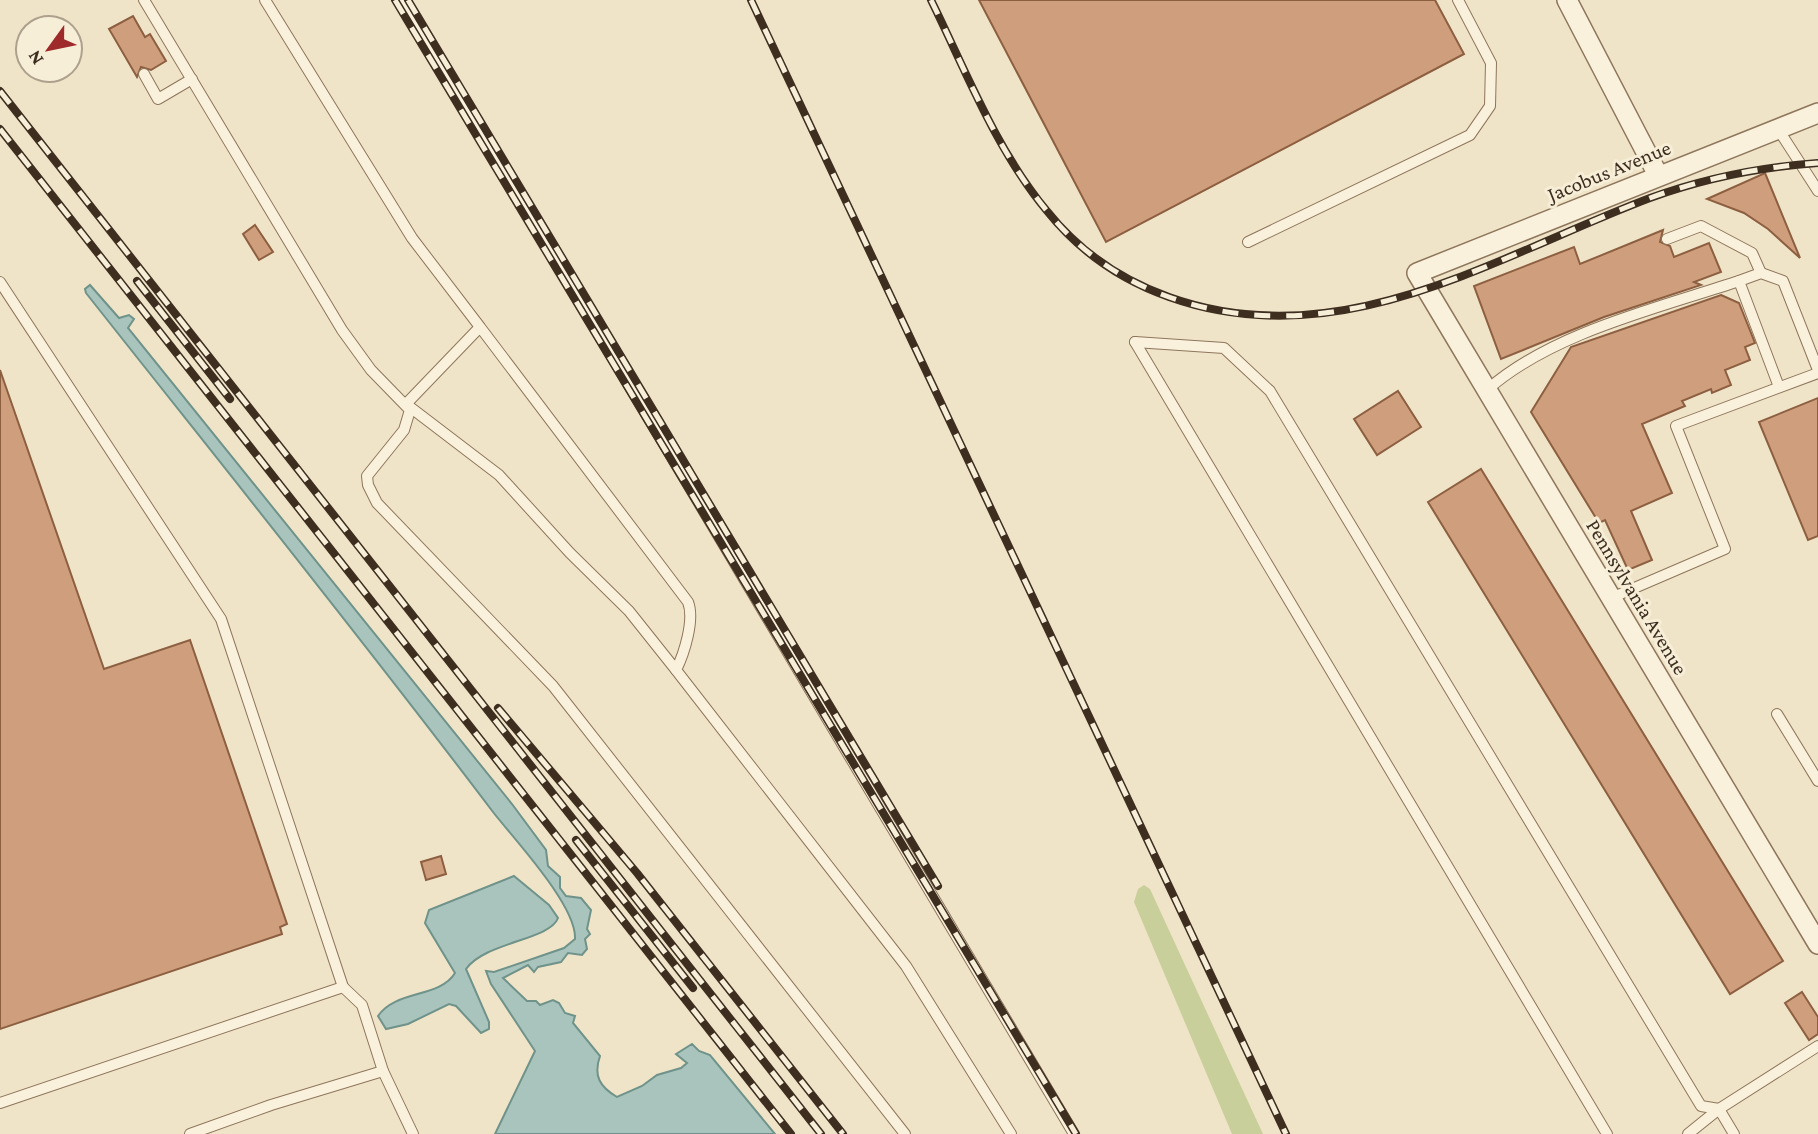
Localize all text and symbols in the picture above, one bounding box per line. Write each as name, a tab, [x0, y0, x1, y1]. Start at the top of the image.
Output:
north arrow	[14, 14, 84, 84]
text: N	[23, 47, 47, 69]
street label: Jacobus Avenue	[1542, 135, 1674, 207]
street label: Pennsylvania Avenue	[1581, 515, 1693, 679]

